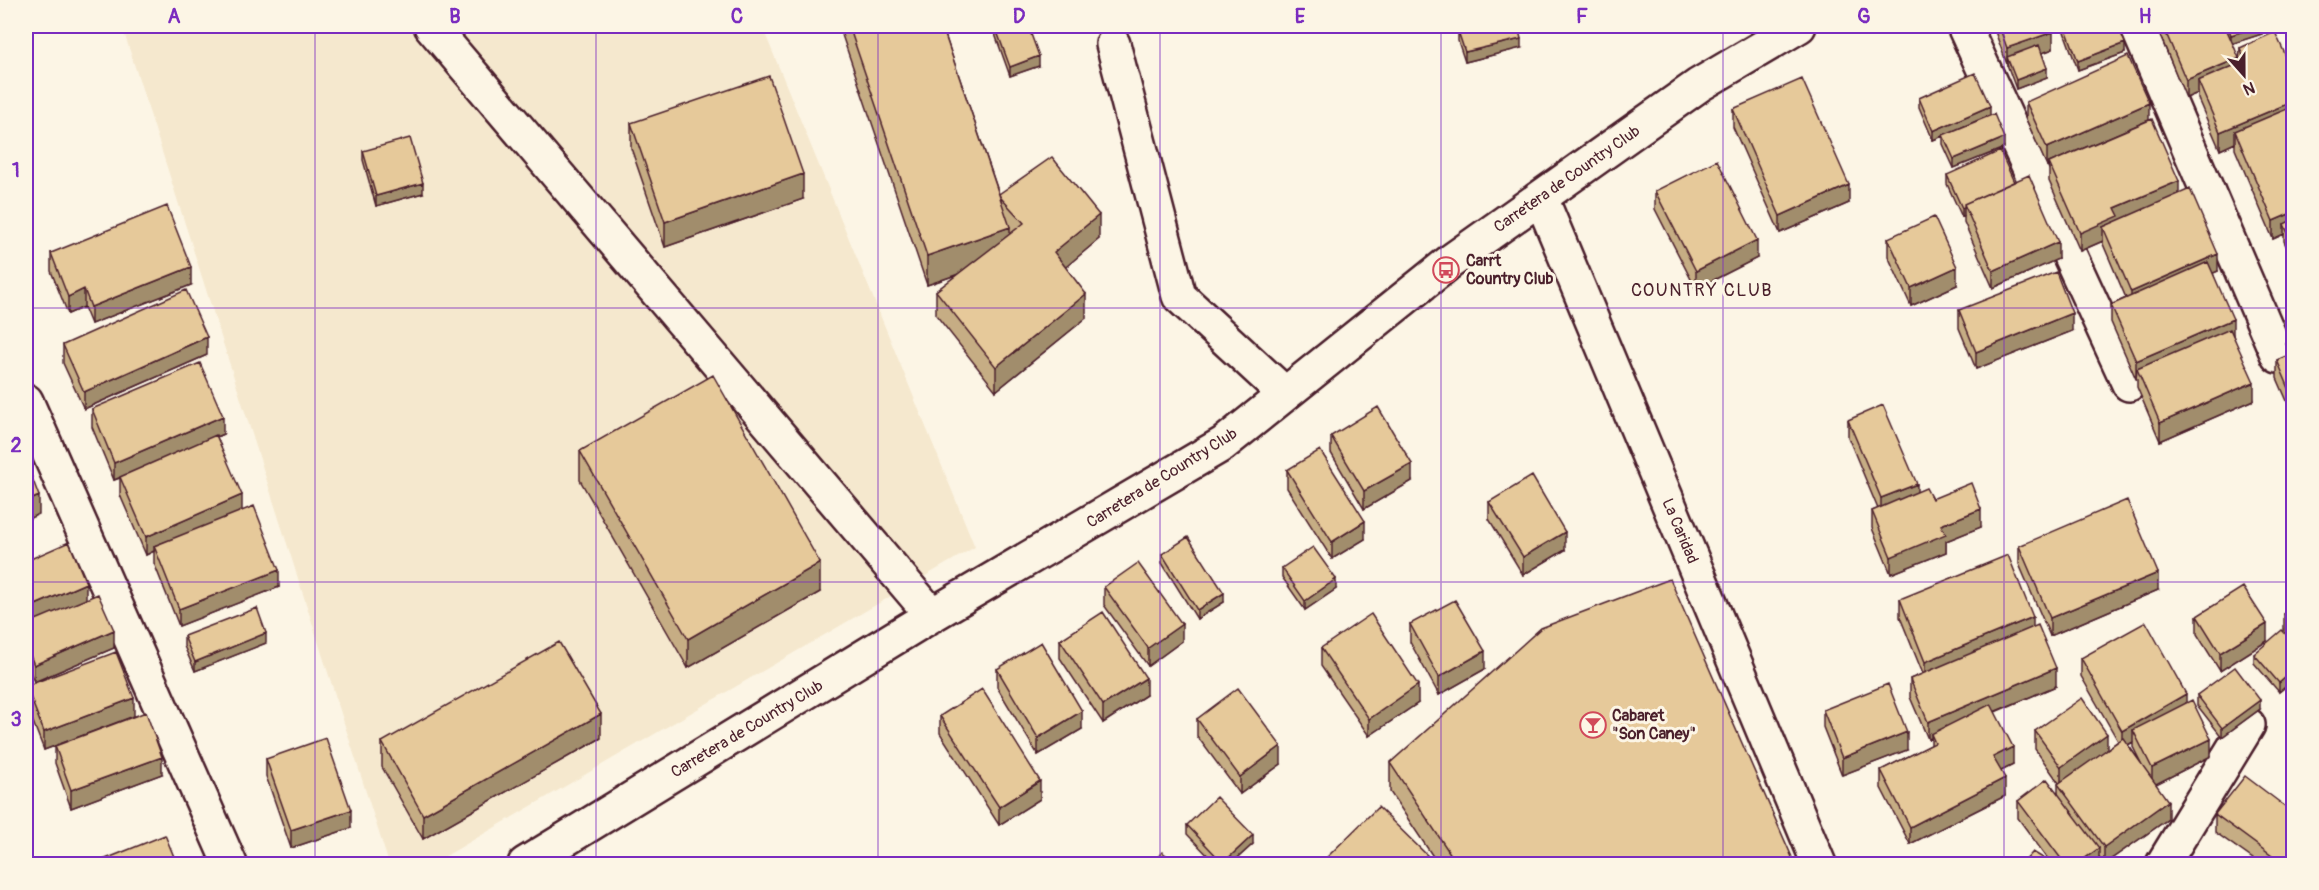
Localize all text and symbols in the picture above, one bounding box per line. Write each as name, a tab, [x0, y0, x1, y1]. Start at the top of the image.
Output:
text: A	[168, 4, 181, 29]
text: B	[449, 4, 461, 29]
text: C	[731, 4, 743, 29]
text: D	[1013, 4, 1026, 29]
text: E	[1295, 4, 1306, 29]
text: F	[1576, 4, 1588, 29]
text: G	[1857, 4, 1871, 29]
text: H	[2139, 4, 2152, 29]
north arrow	[2214, 45, 2274, 105]
text: N	[2240, 77, 2258, 99]
street label: Carretera de Country Club	[1490, 121, 1644, 237]
text: 1	[12, 158, 20, 183]
place label: Carrt Country Club	[1466, 251, 1554, 289]
bus stop icon: Carrt Country Club	[1431, 255, 1461, 285]
district label: COUNTRY CLUB	[1631, 279, 1773, 302]
street label: Carretera de Country Club	[1083, 423, 1241, 533]
text: 2	[10, 433, 22, 458]
street label: La Caridad	[1657, 495, 1703, 567]
street label: Carretera de Country Club	[667, 676, 827, 782]
place label: Cabaret "Son Caney"	[1612, 706, 1696, 744]
text: 3	[10, 707, 22, 732]
bar icon: Cabaret "Son Caney"	[1578, 710, 1608, 740]

